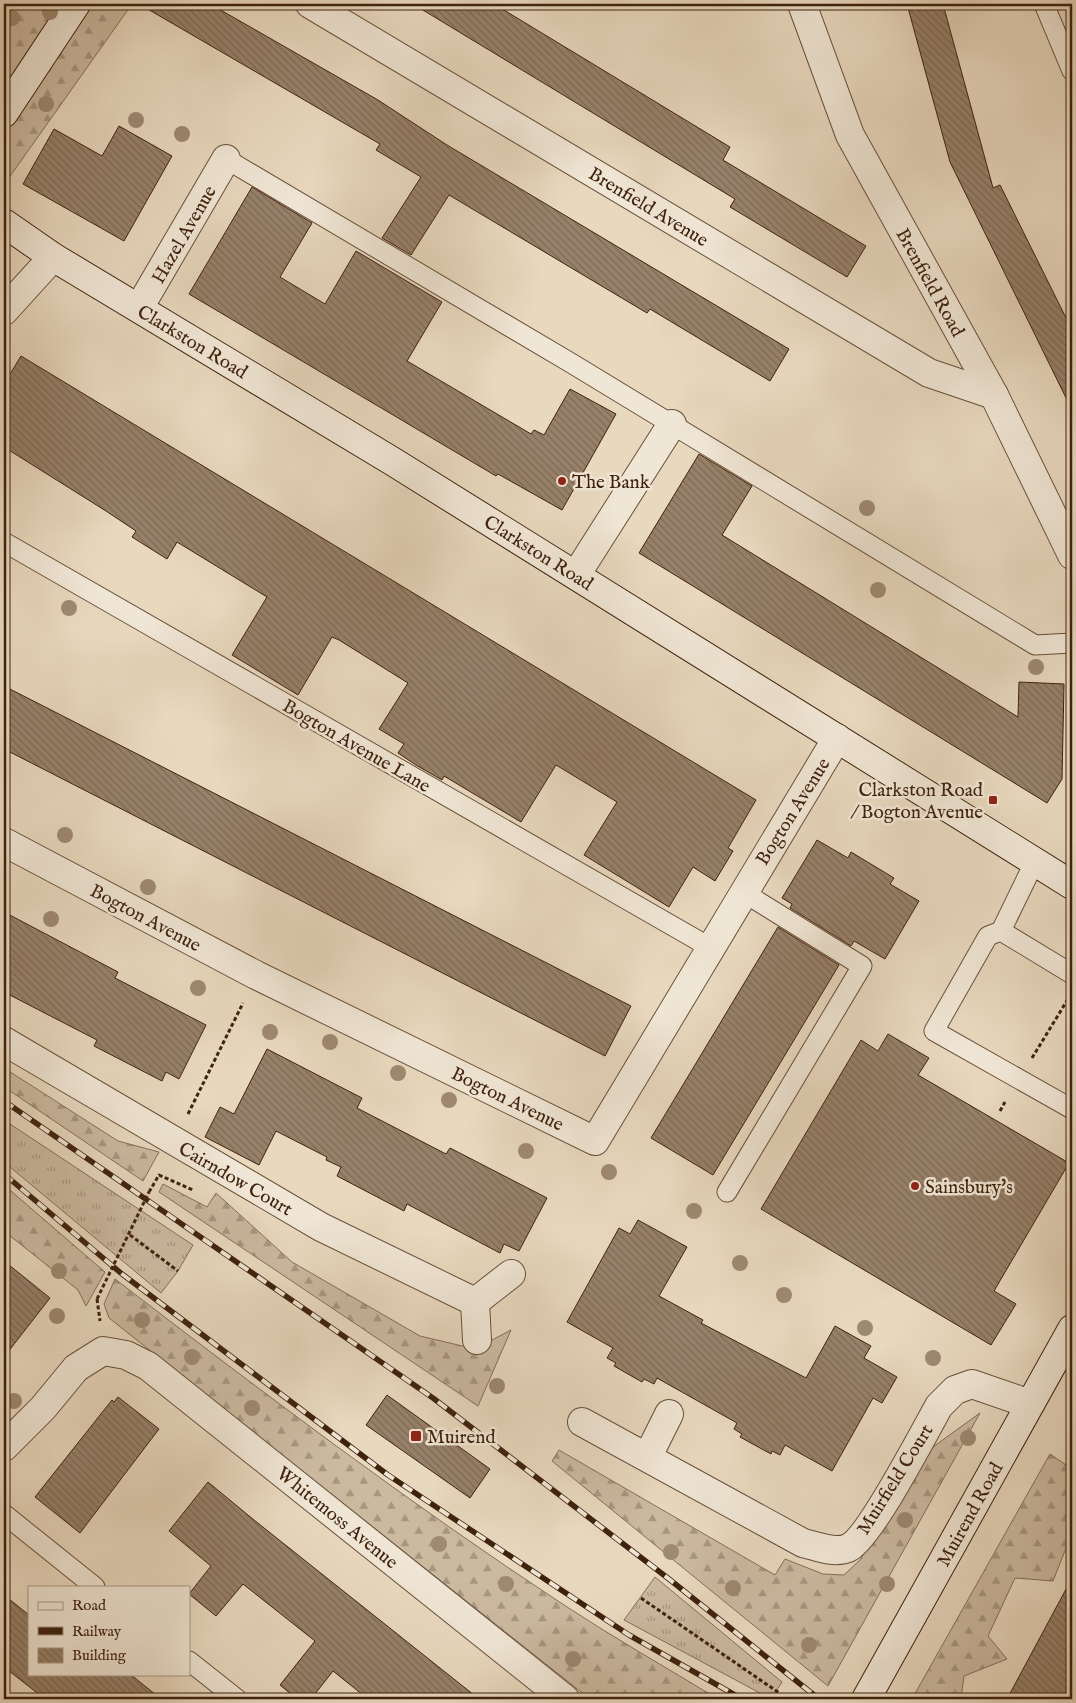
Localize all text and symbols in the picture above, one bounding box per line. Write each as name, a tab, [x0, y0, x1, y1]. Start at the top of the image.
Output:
street label: Brenfield Avenue	[584, 162, 713, 253]
street label: Hazel Avenue	[147, 181, 223, 288]
street label: Brenfield Road	[890, 224, 969, 342]
street label: Clarkston Road	[132, 300, 252, 386]
place label: The Bank	[572, 471, 651, 495]
marker: The Bank	[556, 475, 568, 487]
street label: Clarkston Road	[479, 511, 598, 597]
street label: Bogton Avenue Lane	[278, 695, 434, 799]
street label: Bogton Avenue	[751, 754, 836, 870]
place label: Clarkston Road / Bogton Avenue	[850, 779, 984, 825]
marker: Clarkston Road / Bogton Avenue	[987, 794, 999, 806]
street label: Bogton Avenue	[85, 879, 205, 958]
street label: Bogton Avenue	[447, 1062, 568, 1137]
street label: Cairndow Court	[174, 1137, 297, 1222]
place label: Sainsbury's	[925, 1176, 1013, 1200]
marker: Sainsbury's	[909, 1180, 921, 1192]
street label: Muirfield Court	[852, 1420, 939, 1540]
place label: Muirend	[427, 1426, 496, 1450]
marker: Muirend	[409, 1429, 423, 1443]
street label: Muirend Road	[932, 1458, 1010, 1571]
street label: Whitemoss Avenue	[271, 1462, 403, 1575]
legend	[28, 1586, 190, 1676]
text: Road	[72, 1596, 107, 1615]
text: Railway	[72, 1622, 122, 1641]
text: Building	[72, 1646, 127, 1665]

